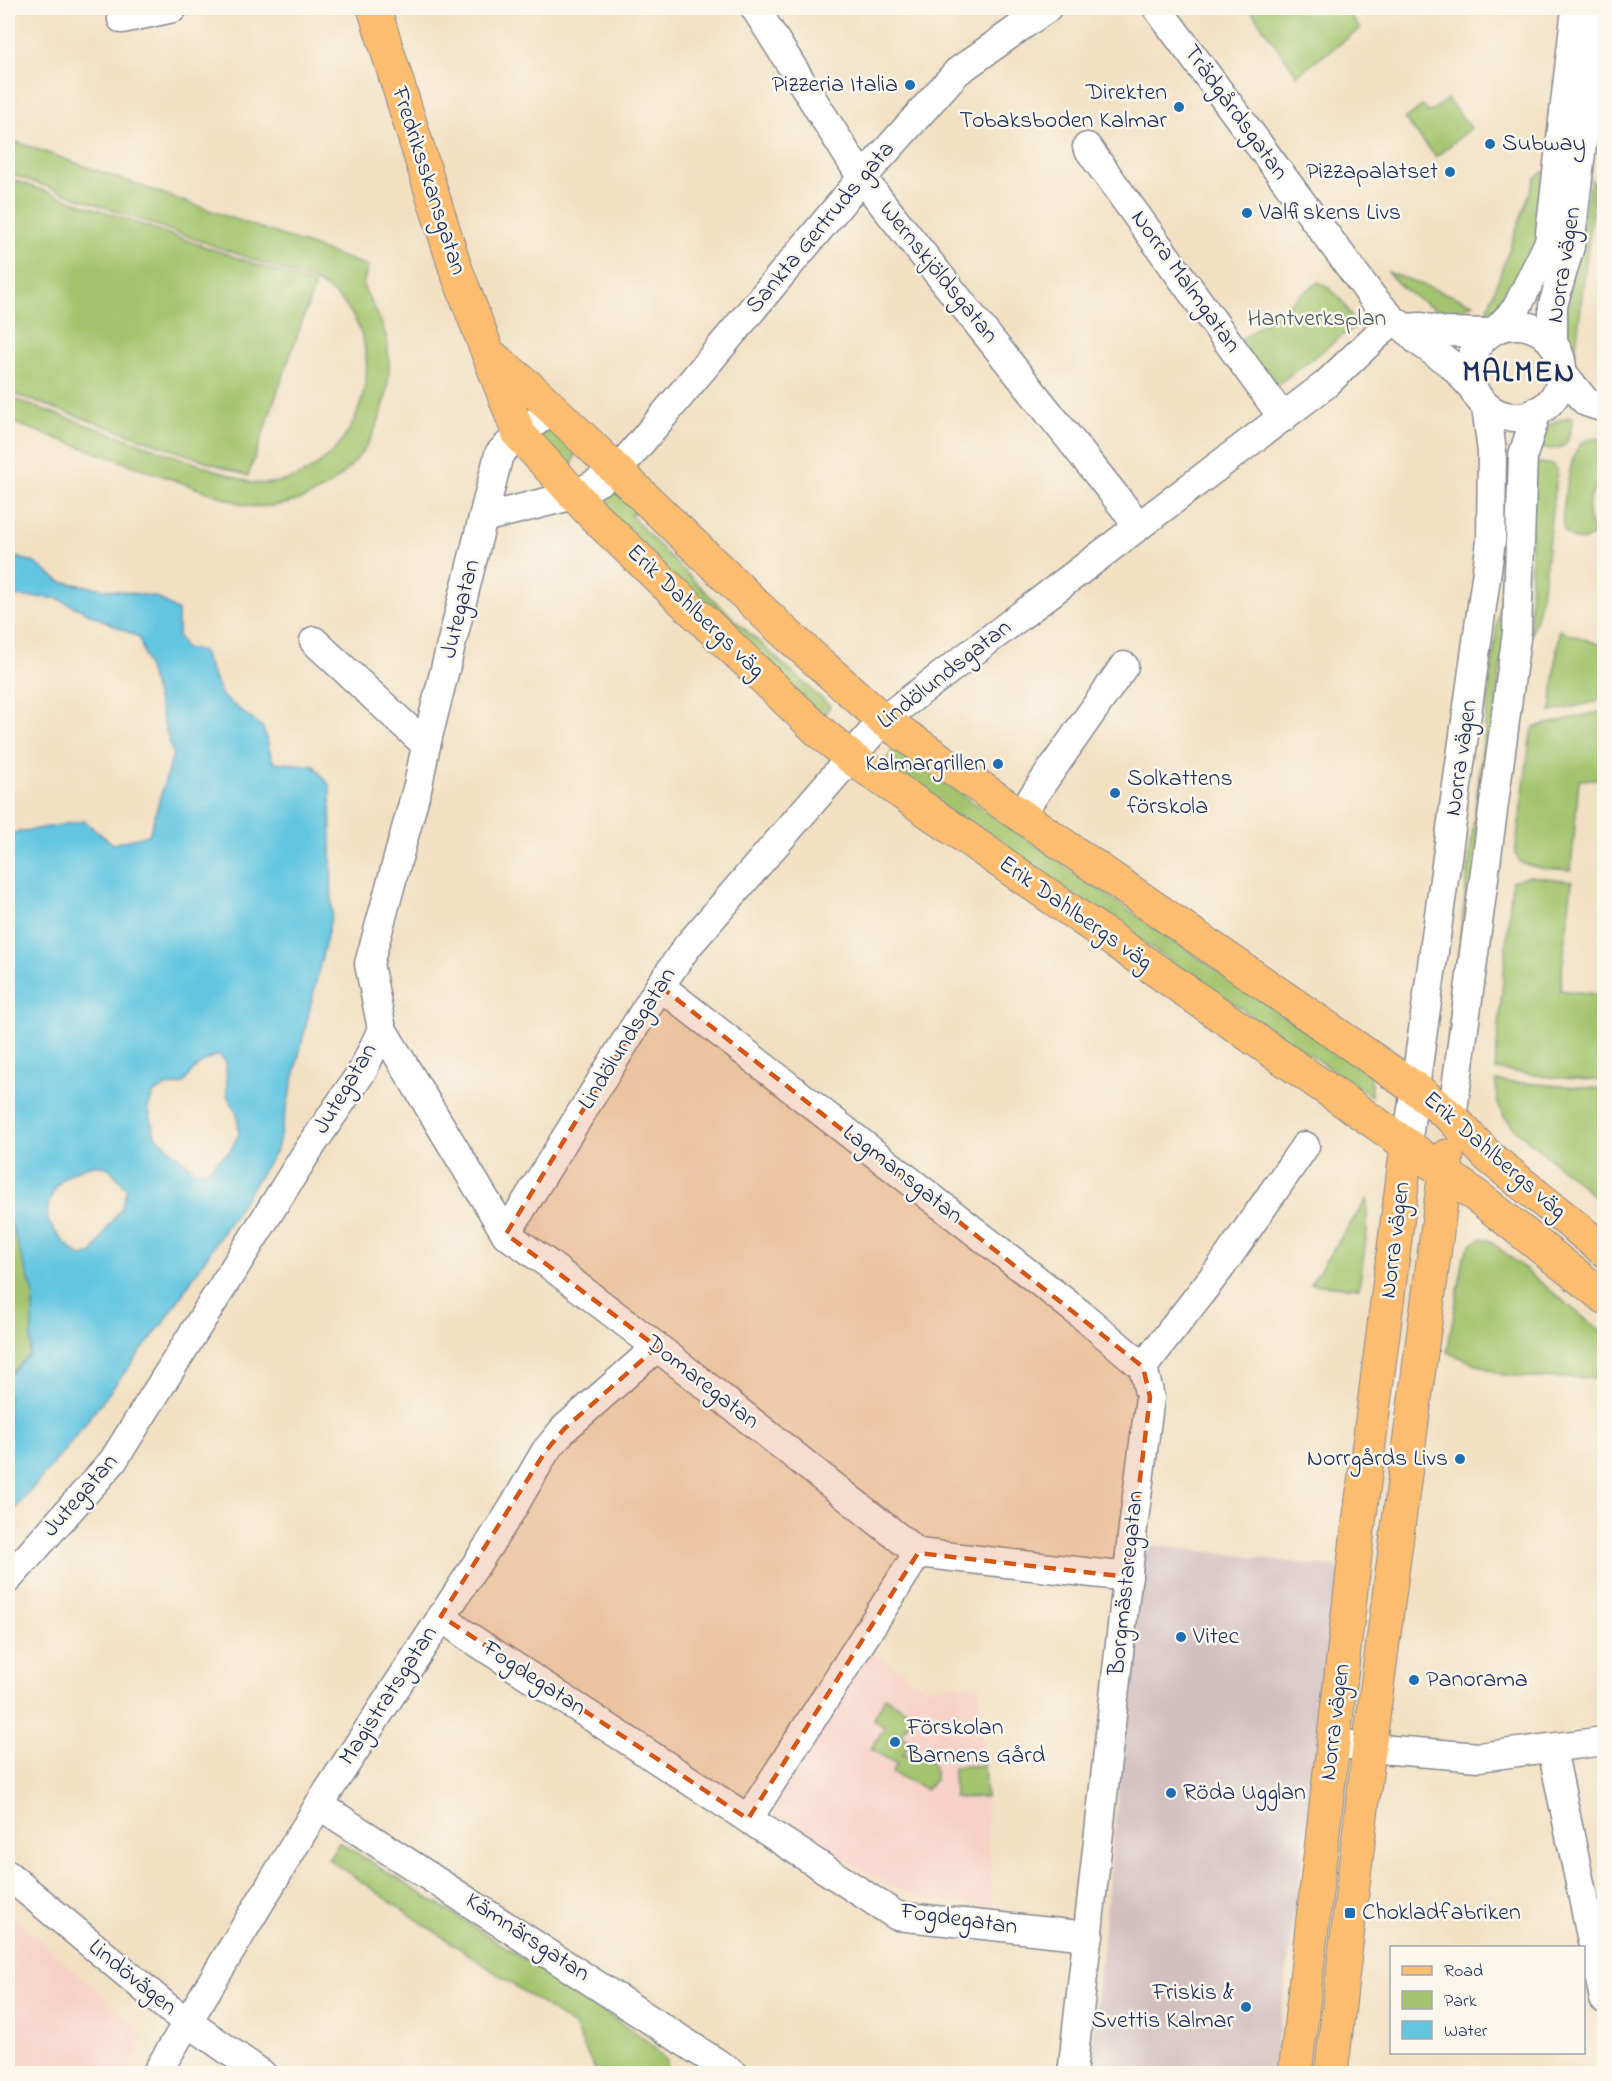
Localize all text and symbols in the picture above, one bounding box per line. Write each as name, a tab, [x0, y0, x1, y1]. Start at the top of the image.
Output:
street label: Trädgårdsgatan	[1174, 38, 1296, 188]
place label: Pizzeria Italia	[772, 68, 898, 103]
place label: Direkten Tobaksboden Kalmar	[959, 76, 1168, 139]
marker: Pizzeria Italia	[903, 78, 917, 92]
street label: Fredriksskansgatan	[381, 81, 475, 280]
marker: Direkten Tobaksboden Kalmar	[1172, 100, 1186, 114]
place label: Subway	[1502, 127, 1586, 163]
street label: Sankta Gertruds gata	[738, 134, 904, 322]
marker: Subway	[1483, 137, 1497, 151]
place label: Pizzapalatset	[1306, 155, 1438, 190]
marker: Pizzapalatset	[1443, 165, 1457, 179]
street label: Wernskjöldsgatan	[870, 194, 1006, 352]
place label: Valfiskens Livs	[1258, 196, 1401, 231]
street label: Norra Malmgatan	[1121, 203, 1249, 361]
street label: Norra vägen	[1539, 204, 1591, 326]
marker: Valfiskens Livs	[1240, 206, 1254, 220]
park label: Hantverksplan	[1248, 302, 1386, 337]
district label: MALMEN	[1462, 352, 1576, 396]
street label: Erik Dahlbergs väg	[618, 537, 772, 687]
street label: Jutegatan	[432, 556, 490, 662]
street label: Lindölundsgatan	[870, 611, 1020, 739]
street label: Norra vägen	[1437, 697, 1487, 819]
place label: Kalmargrillen	[865, 747, 986, 782]
marker: Kalmargrillen	[991, 757, 1005, 771]
place label: Solkattens förskola	[1127, 762, 1233, 825]
marker: Solkattens förskola	[1108, 786, 1122, 800]
street label: Erik Dahlbergs väg	[991, 848, 1159, 980]
street label: Lindölundsgatan	[570, 961, 686, 1117]
street label: Jutegatan	[305, 1037, 387, 1141]
street label: Erik Dahlbergs väg	[1414, 1083, 1574, 1229]
street label: Lagmansgatan	[834, 1117, 970, 1233]
street label: Norra vägen	[1371, 1180, 1421, 1300]
street label: Domaregatan	[637, 1327, 767, 1439]
place label: Norrgårds Livs	[1307, 1442, 1448, 1477]
street label: Jutegatan	[35, 1446, 127, 1546]
marker: Norrgårds Livs	[1453, 1452, 1467, 1466]
street label: Borgmästaregatan	[1100, 1489, 1154, 1678]
street label: Magistratsgatan	[331, 1619, 447, 1773]
place label: Vitec	[1192, 1620, 1240, 1655]
marker: Vitec	[1174, 1630, 1188, 1644]
street label: Fogdegatan	[474, 1632, 593, 1726]
street label: Norra vägen	[1311, 1662, 1361, 1782]
place label: Panorama	[1426, 1663, 1528, 1698]
marker: Panorama	[1407, 1673, 1421, 1687]
place label: Förskolan Barnens Gård	[906, 1711, 1046, 1774]
marker: Förskolan Barnens Gård	[888, 1735, 902, 1749]
place label: Röda Ugglan	[1183, 1776, 1306, 1811]
marker: Röda Ugglan	[1164, 1786, 1178, 1800]
street label: Kämnärsgatan	[458, 1884, 596, 1992]
street label: Fogdegatan	[897, 1894, 1020, 1946]
place label: Chokladfabriken	[1362, 1896, 1521, 1931]
marker: Chokladfabriken	[1343, 1906, 1357, 1920]
street label: Lindövägen	[80, 1931, 184, 2025]
legend	[1390, 1946, 1585, 2054]
text: Road	[1444, 1959, 1483, 1985]
place label: Friskis & Svettis Kalmar	[1092, 1976, 1235, 2039]
text: Park	[1444, 1989, 1477, 2015]
marker: Friskis & Svettis Kalmar	[1239, 2000, 1253, 2014]
text: Water	[1444, 2019, 1488, 2045]

